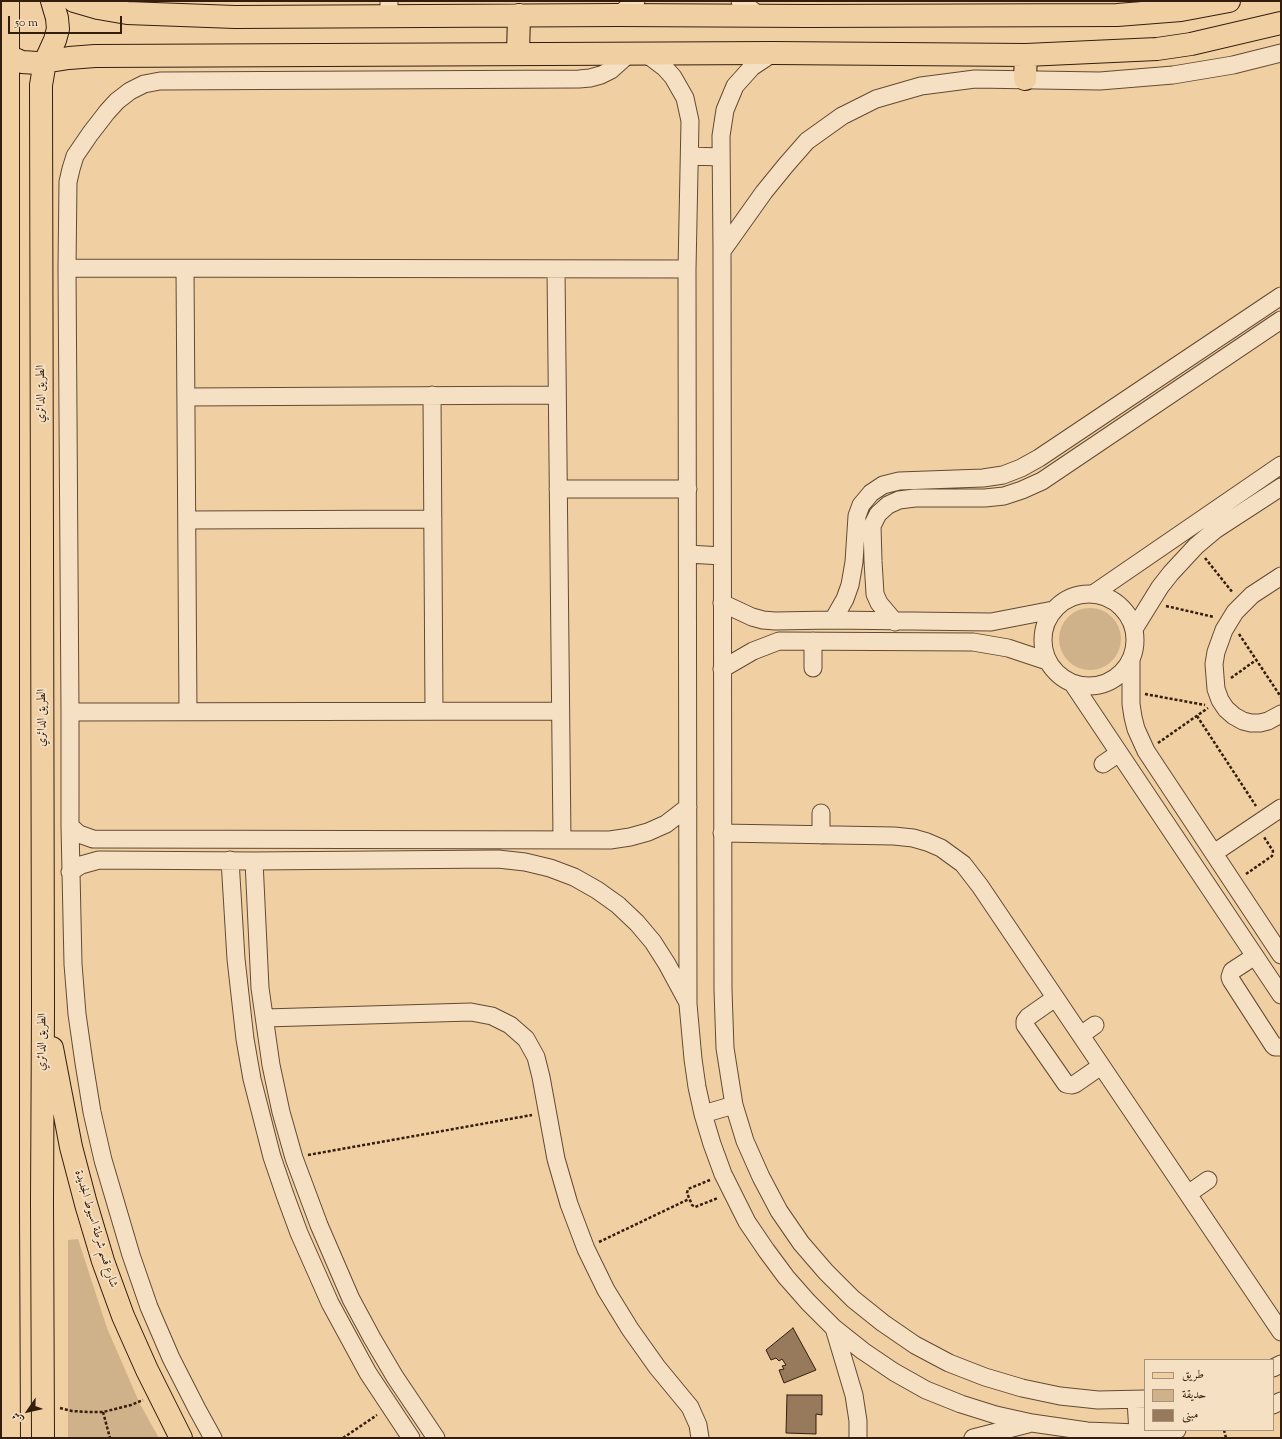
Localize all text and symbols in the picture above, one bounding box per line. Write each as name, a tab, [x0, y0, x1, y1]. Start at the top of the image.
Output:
scale bar	[10, 8, 124, 34]
text: 50 m	[15, 14, 38, 32]
street label: الطريق الدائري	[35, 365, 49, 423]
street label: الطريق الدائري	[36, 689, 50, 747]
street label: الطريق الدائري	[35, 1013, 51, 1071]
street label: شارع قسم شرطة اسيوط الجديدة	[70, 1169, 120, 1289]
legend	[1144, 1359, 1274, 1431]
text: طريق	[1182, 1366, 1204, 1384]
text: حديقة	[1182, 1386, 1206, 1404]
north arrow	[8, 1391, 48, 1431]
text: مبنى	[1182, 1406, 1198, 1424]
text: ش	[8, 1409, 28, 1427]

